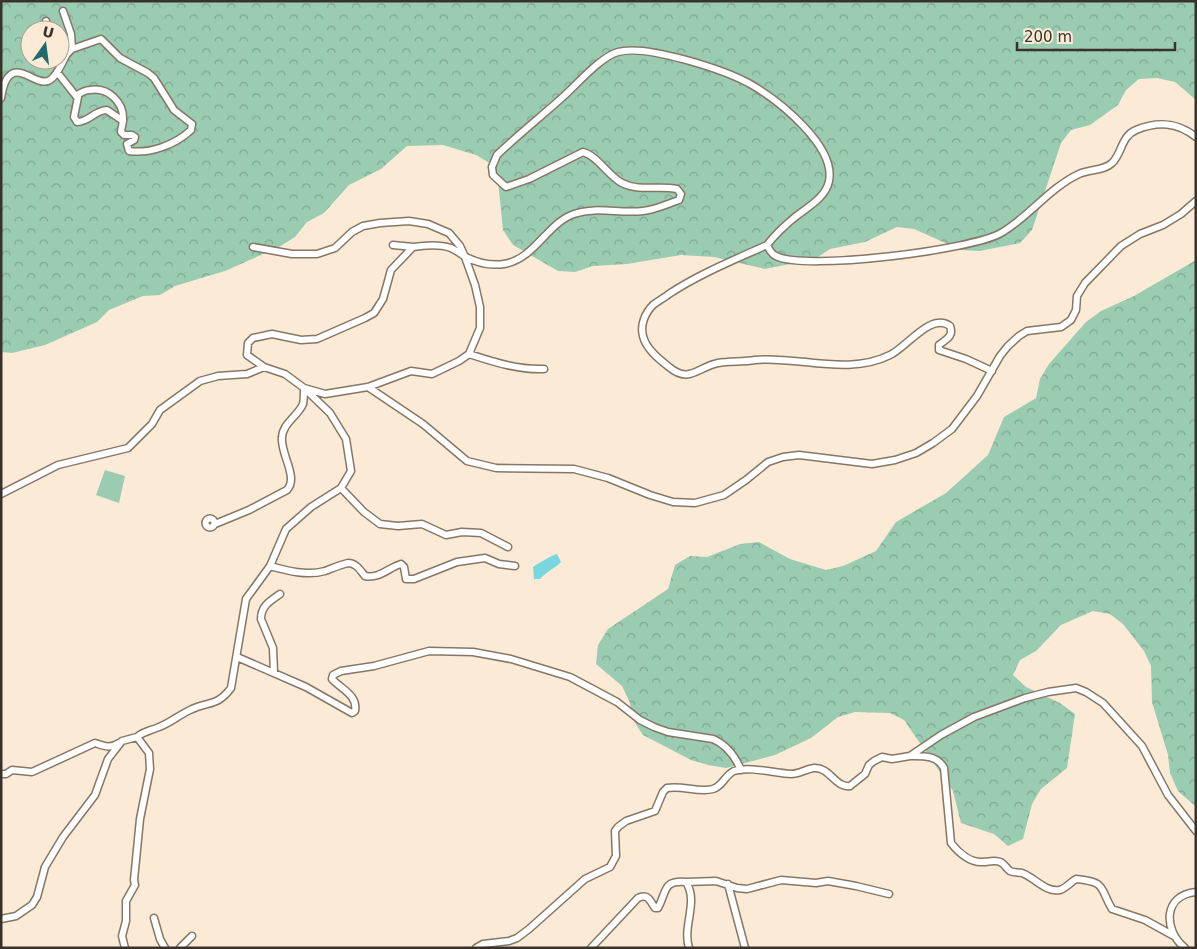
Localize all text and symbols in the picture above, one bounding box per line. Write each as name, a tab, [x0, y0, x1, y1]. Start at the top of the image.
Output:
north arrow	[20, 20, 70, 70]
scale bar	[1017, 20, 1174, 52]
text: U	[41, 23, 56, 42]
text: 200 m	[1024, 28, 1072, 46]

